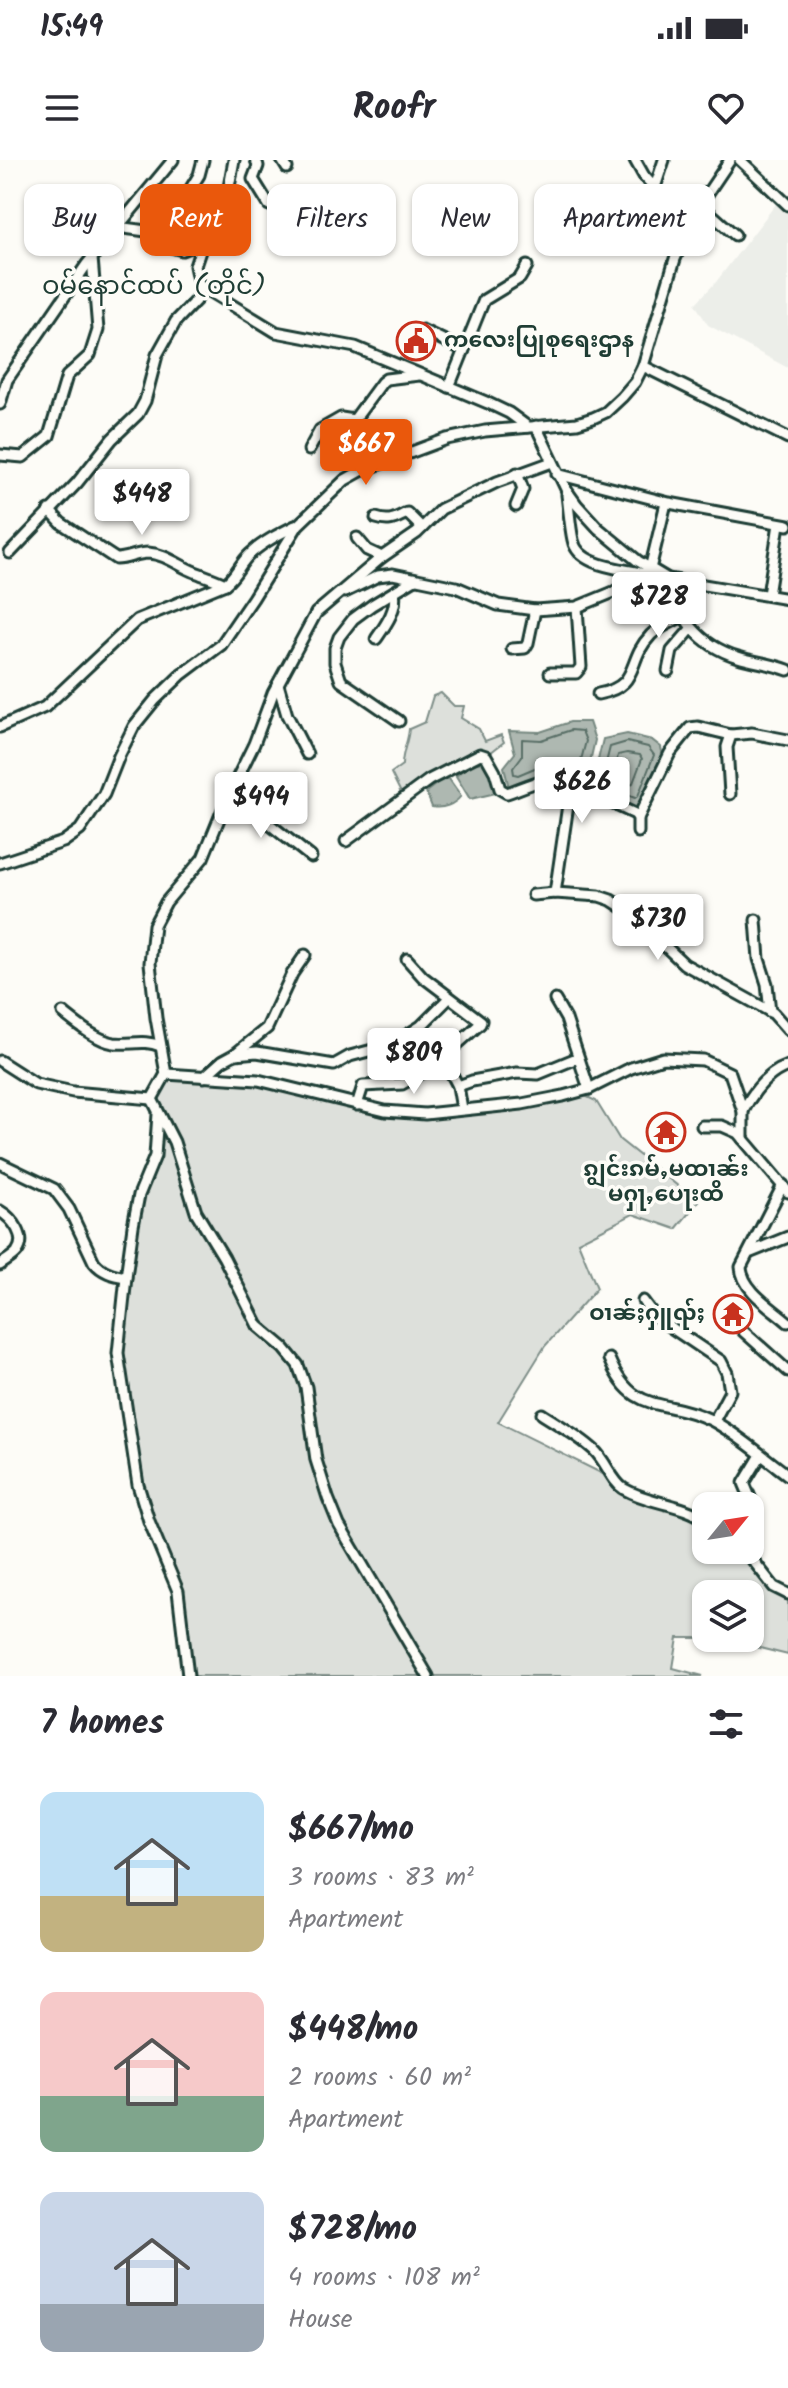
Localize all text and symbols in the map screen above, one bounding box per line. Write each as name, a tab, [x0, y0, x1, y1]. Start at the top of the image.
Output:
text: 15:49	[40, 4, 103, 52]
text: Roofr	[352, 80, 436, 137]
icon: menu	[40, 86, 84, 130]
icon: heart	[704, 86, 748, 130]
chip: Buy	[24, 184, 124, 256]
chip: Rent	[140, 184, 251, 256]
chip: Filters	[267, 184, 396, 256]
chip: New	[412, 184, 518, 256]
chip: Apartment	[534, 184, 715, 256]
district label: ဝမ်နောင်ထပ် (တိုင်)	[42, 266, 266, 308]
public building icon: ကလေးပြုစုရေးဌာန	[395, 320, 437, 362]
place label: ကလေးပြုစုရေးဌာန	[444, 324, 634, 359]
pin: $667	[319, 419, 413, 487]
text: $667	[338, 424, 394, 466]
pin: $448	[95, 469, 189, 537]
text: $448	[112, 474, 172, 516]
pin: $728	[612, 572, 706, 640]
text: $728	[630, 577, 688, 619]
pin: $626	[535, 757, 629, 825]
text: $626	[553, 762, 611, 804]
pin: $494	[214, 772, 308, 840]
text: $494	[233, 777, 289, 819]
pin: $730	[611, 894, 705, 962]
text: $730	[630, 899, 686, 941]
pin: $809	[367, 1028, 461, 1096]
text: $809	[385, 1033, 443, 1075]
temple icon: ၵျွင်းၵမ်ႇမထၢၼ်း မႁႃႇပေႃးထိ	[645, 1111, 687, 1153]
place label: ၵျွင်းၵမ်ႇမထၢၼ်း မႁႃႇပေႃးထိ	[583, 1153, 749, 1213]
temple icon: ဝၢၼ်ႈႁူၺ်ႈ	[712, 1293, 754, 1335]
place label: ဝၢၼ်ႈႁူၺ်ႈ	[589, 1297, 705, 1332]
north arrow	[692, 1492, 764, 1564]
map controls	[692, 1492, 764, 1652]
button: layers	[692, 1580, 764, 1652]
text: 7 homes	[40, 1697, 164, 1751]
icon: filters	[704, 1702, 748, 1746]
text: $667/mo	[288, 1803, 414, 1857]
icon: home	[104, 1824, 200, 1920]
text: 3 rooms · 83 m²	[288, 1857, 474, 1899]
text: Apartment	[288, 1899, 403, 1941]
text: $448/mo	[288, 2003, 418, 2057]
icon: home	[104, 2024, 200, 2120]
text: 2 rooms · 60 m²	[288, 2057, 471, 2099]
text: Apartment	[288, 2099, 403, 2141]
text: $728/mo	[288, 2203, 417, 2257]
icon: home	[104, 2224, 200, 2320]
text: 4 rooms · 108 m²	[288, 2257, 480, 2299]
text: House	[288, 2299, 352, 2341]

